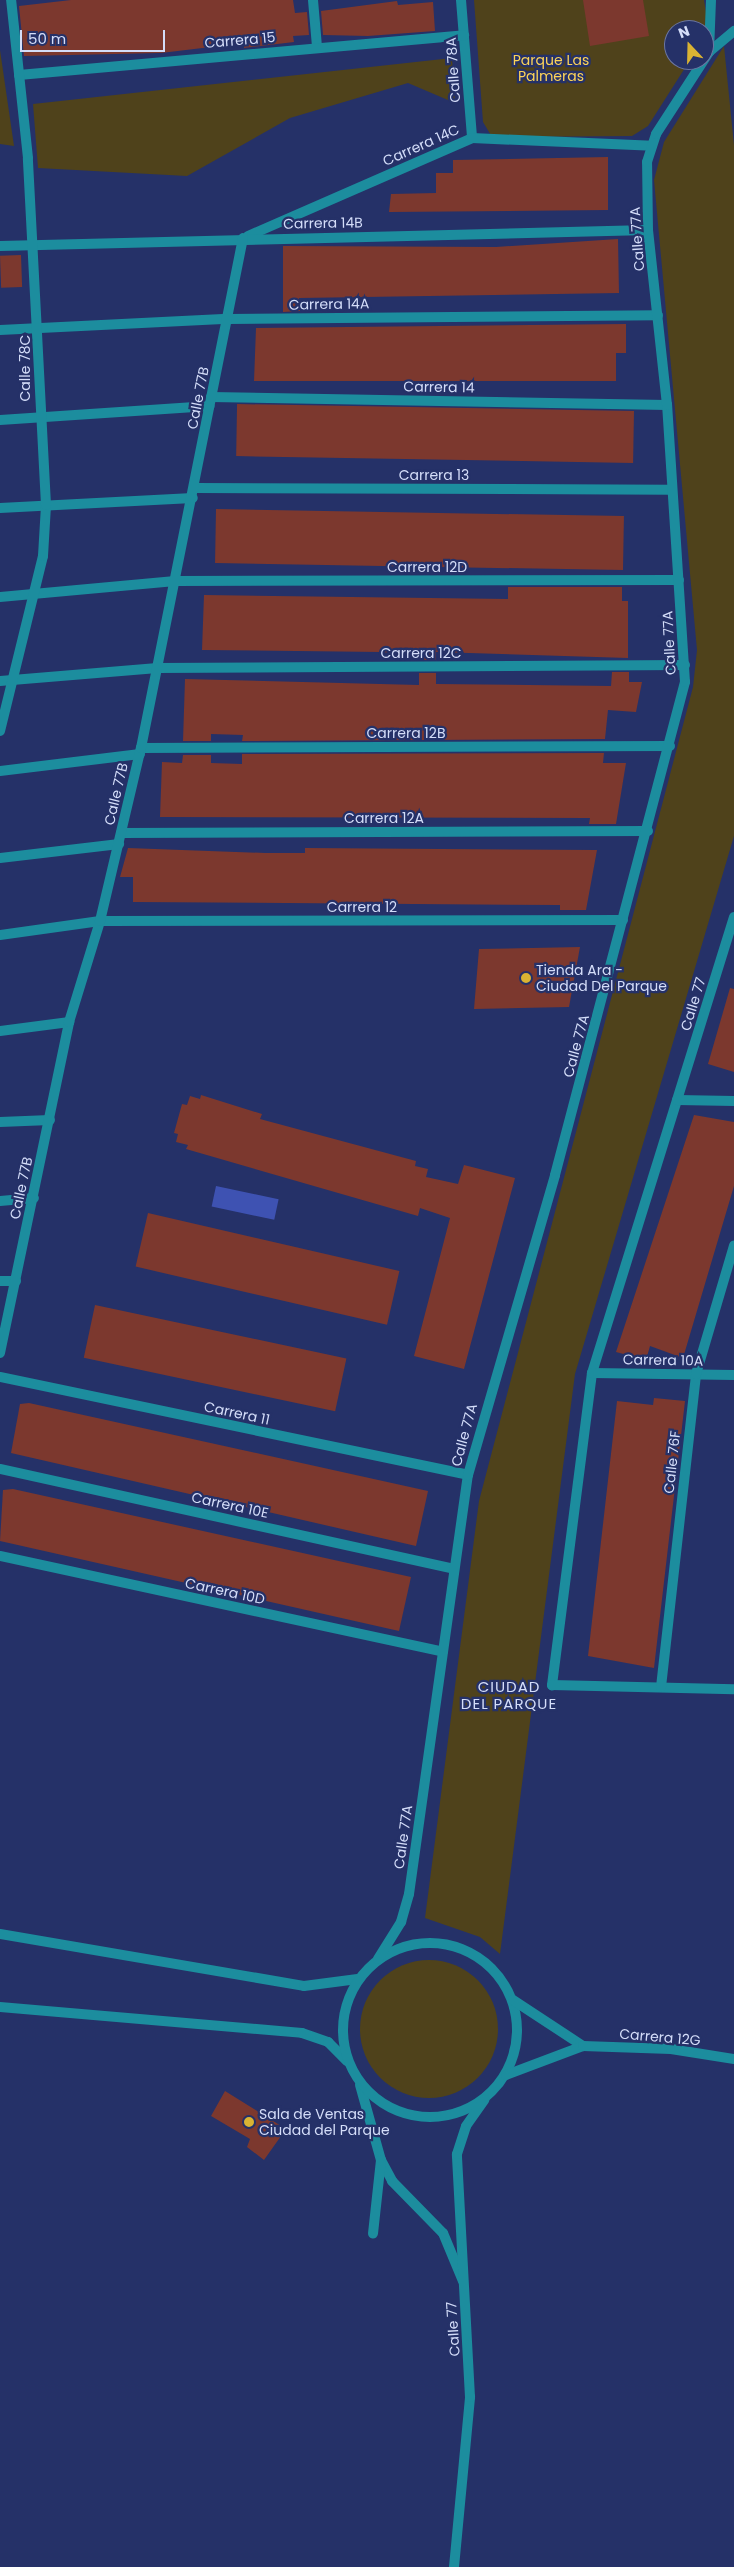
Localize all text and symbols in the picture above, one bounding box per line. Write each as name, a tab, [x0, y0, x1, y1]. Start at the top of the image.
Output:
scale bar	[22, 20, 168, 52]
north arrow	[664, 20, 714, 70]
text: N	[675, 21, 692, 43]
text: 50 m	[28, 28, 66, 49]
street label: Carrera 15	[204, 29, 276, 51]
street label: Calle 78A	[442, 37, 464, 103]
park label: Parque Las Palmeras	[513, 52, 589, 84]
street label: Carrera 14C	[380, 121, 462, 169]
street label: Calle 77A	[626, 206, 648, 272]
street label: Carrera 14B	[283, 214, 363, 232]
street label: Carrera 14A	[289, 295, 369, 313]
street label: Calle 78C	[17, 335, 33, 401]
street label: Calle 77B	[184, 365, 212, 431]
street label: Carrera 14	[403, 378, 475, 396]
street label: Carrera 13	[399, 467, 469, 483]
street label: Carrera 12D	[387, 559, 467, 575]
street label: Calle 77A	[659, 610, 679, 676]
street label: Carrera 12C	[380, 645, 462, 661]
street label: Carrera 12B	[367, 725, 445, 741]
street label: Calle 77B	[101, 761, 131, 827]
street label: Carrera 12A	[344, 810, 424, 826]
street label: Carrera 12	[327, 899, 397, 915]
place label: Tienda Ara - Ciudad Del Parque	[536, 962, 667, 994]
marker: Tienda Ara - Ciudad Del Parque	[520, 972, 532, 984]
street label: Calle 77	[677, 975, 709, 1033]
street label: Calle 77A	[560, 1013, 592, 1079]
street label: Calle 77B	[6, 1155, 36, 1221]
street label: Carrera 10A	[623, 1351, 703, 1369]
street label: Carrera 11	[203, 1398, 271, 1428]
street label: Calle 77A	[448, 1402, 480, 1468]
street label: Calle 76F	[660, 1430, 684, 1494]
street label: Carrera 10E	[190, 1489, 270, 1521]
street label: Carrera 10D	[184, 1574, 266, 1608]
district label: CIUDAD DEL PARQUE	[460, 1677, 558, 1712]
street label: Calle 77A	[390, 1804, 416, 1870]
street label: Carrera 12G	[619, 2025, 701, 2049]
place label: Sala de Ventas Ciudad del Parque	[259, 2106, 390, 2138]
marker: Sala de Ventas Ciudad del Parque	[243, 2116, 255, 2128]
street label: Calle 77	[443, 2301, 463, 2357]

